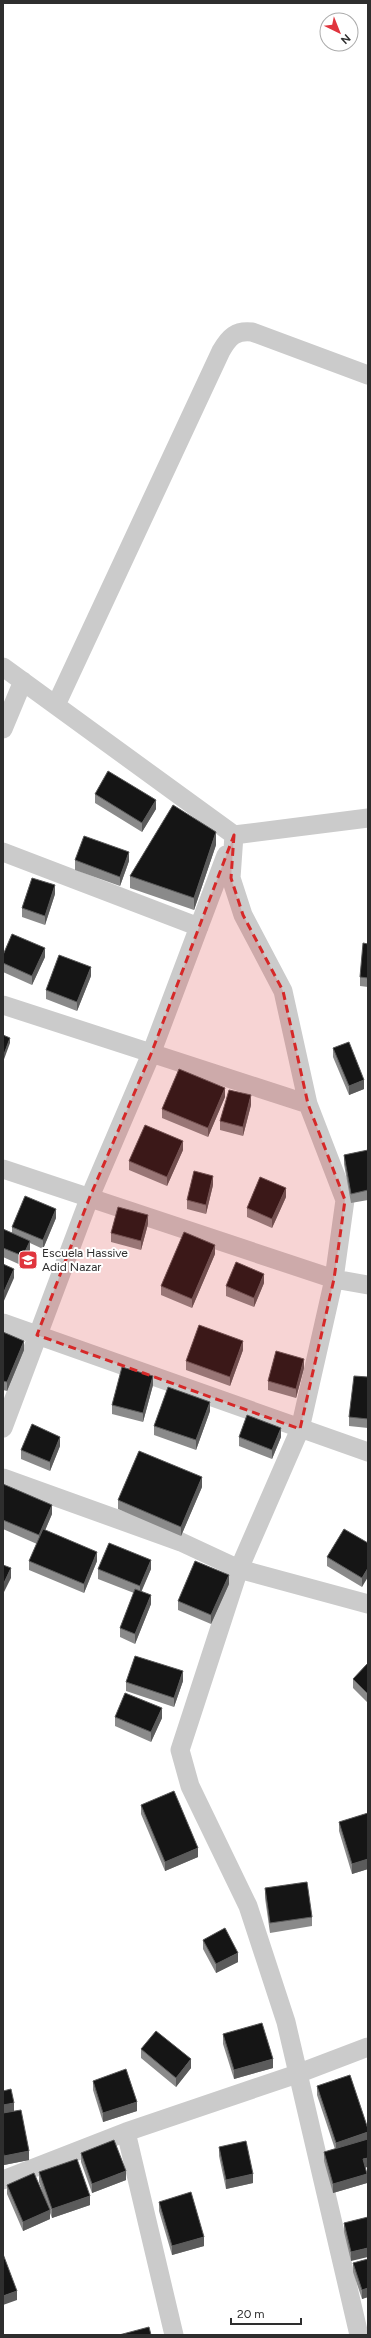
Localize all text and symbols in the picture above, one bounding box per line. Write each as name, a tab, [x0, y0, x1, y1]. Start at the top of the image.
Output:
north arrow	[319, 12, 359, 52]
text: N	[338, 31, 353, 47]
place label: Escuela Hassive Adid Nazar	[42, 1246, 128, 1274]
school or university icon: Escuela Hassive Adid Nazar	[17, 1249, 39, 1271]
scale bar	[231, 2300, 301, 2326]
text: 20 m	[237, 2307, 265, 2321]

